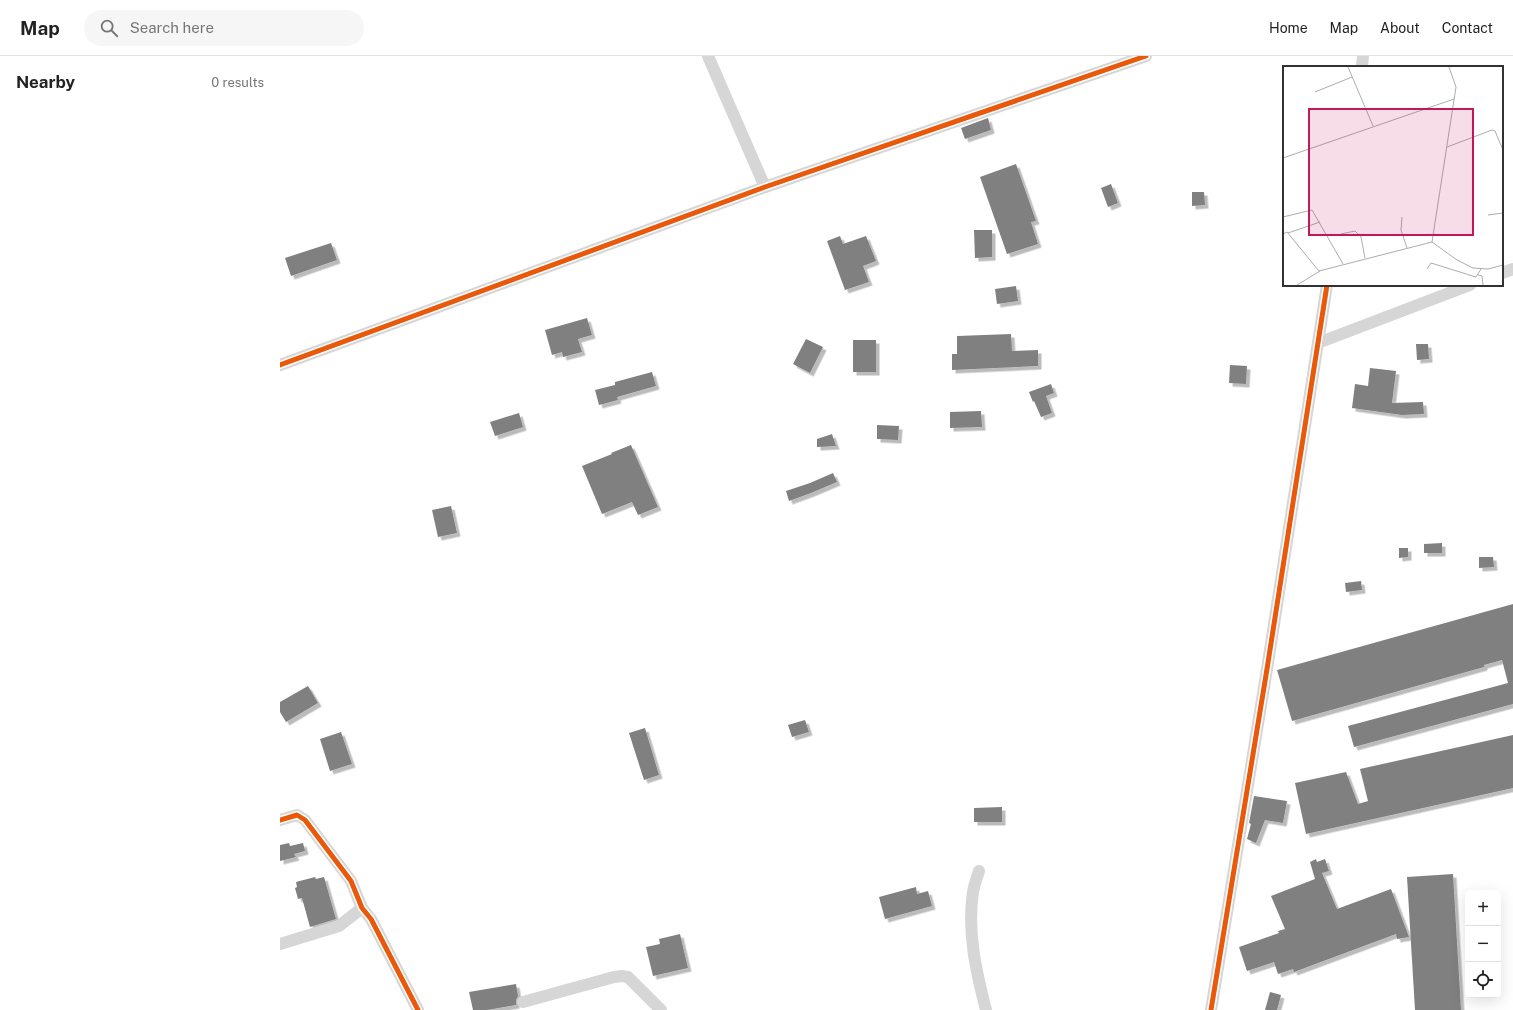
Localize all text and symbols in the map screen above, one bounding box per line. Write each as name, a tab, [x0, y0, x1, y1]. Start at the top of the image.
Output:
search box	[84, 10, 364, 46]
text: Map	[20, 17, 60, 39]
icon: search	[98, 17, 120, 39]
text: Search here	[130, 19, 214, 36]
text: Home	[1269, 20, 1308, 36]
text: Map	[1330, 20, 1358, 36]
text: About	[1380, 20, 1420, 36]
text: Contact	[1442, 20, 1493, 36]
inset map	[1283, 66, 1503, 286]
text: Nearby	[16, 72, 75, 92]
text: 0 results	[211, 75, 264, 90]
map controls	[1465, 890, 1501, 998]
button: +	[1465, 890, 1501, 926]
button: −	[1465, 926, 1501, 962]
button: locate	[1465, 962, 1501, 998]

